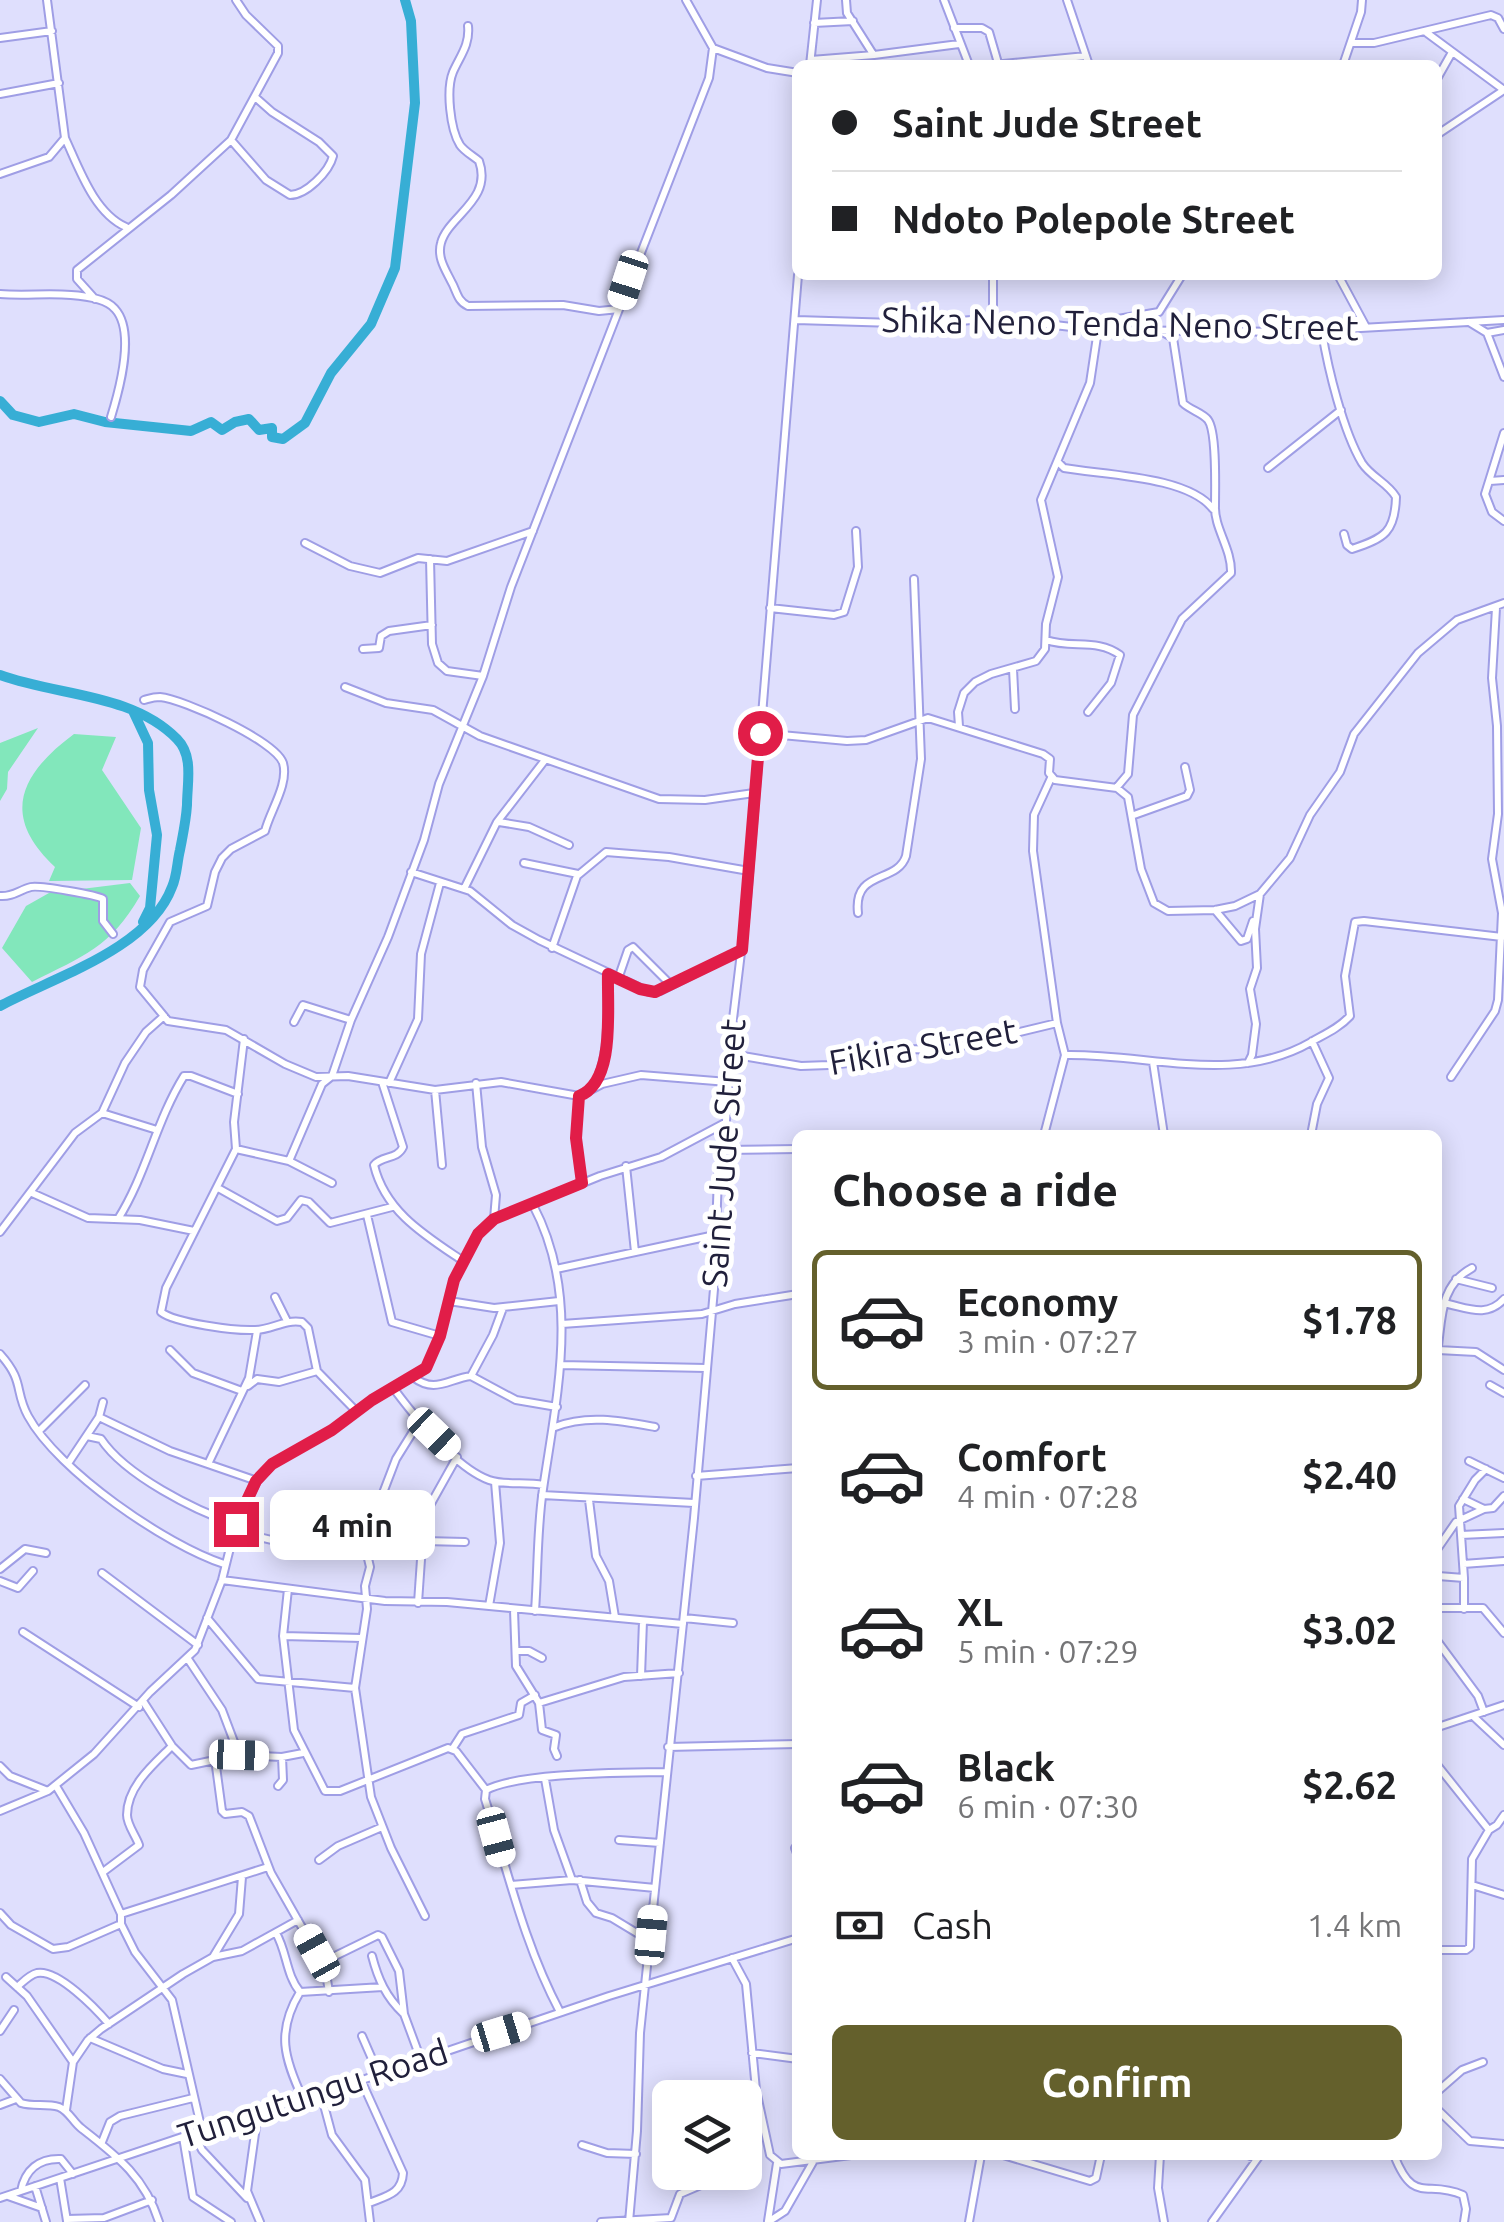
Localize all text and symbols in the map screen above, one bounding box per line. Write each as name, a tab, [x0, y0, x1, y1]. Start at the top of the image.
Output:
text: Saint Jude Street	[892, 102, 1202, 144]
text: Ndoto Polepole Street	[892, 198, 1295, 240]
car	[604, 247, 652, 313]
street label: Shika Neno Tenda Neno Street	[881, 299, 1359, 347]
route start	[738, 711, 783, 756]
street label: Fikira Street	[826, 1010, 1020, 1082]
street label: Saint Jude Street	[694, 1017, 752, 1289]
text: Choose a ride	[832, 1164, 1118, 1215]
icon: car	[837, 1275, 927, 1365]
text: Economy	[957, 1281, 1118, 1323]
text: $1.78	[1302, 1299, 1397, 1341]
text: 3 min · 07:27	[957, 1323, 1139, 1359]
car	[402, 1402, 466, 1466]
icon: car	[837, 1430, 927, 1520]
text: Comfort	[957, 1436, 1107, 1478]
text: $2.40	[1302, 1454, 1397, 1496]
text: 4 min · 07:28	[957, 1478, 1139, 1514]
callout: 4 min	[271, 1489, 436, 1559]
route end	[214, 1502, 259, 1547]
text: 4 min	[312, 1507, 393, 1543]
icon: car	[837, 1585, 927, 1675]
text: XL	[957, 1591, 1003, 1633]
text: $3.02	[1302, 1609, 1397, 1651]
text: 5 min · 07:29	[957, 1633, 1139, 1669]
car	[208, 1739, 270, 1771]
icon: car	[837, 1740, 927, 1830]
text: Black	[957, 1746, 1055, 1788]
text: $2.62	[1302, 1764, 1397, 1806]
text: 6 min · 07:30	[957, 1788, 1139, 1824]
car	[474, 1804, 518, 1870]
icon: cash	[832, 1898, 887, 1953]
car	[633, 1904, 669, 1966]
text: Cash	[912, 1904, 993, 1946]
text: 1.4 km	[1307, 1907, 1402, 1943]
car	[289, 1919, 345, 1987]
car	[468, 2009, 534, 2055]
button: Confirm	[832, 2025, 1402, 2140]
street label: Tungutungu Road	[173, 2031, 453, 2156]
map controls	[652, 2080, 762, 2190]
button: layers	[652, 2080, 762, 2190]

